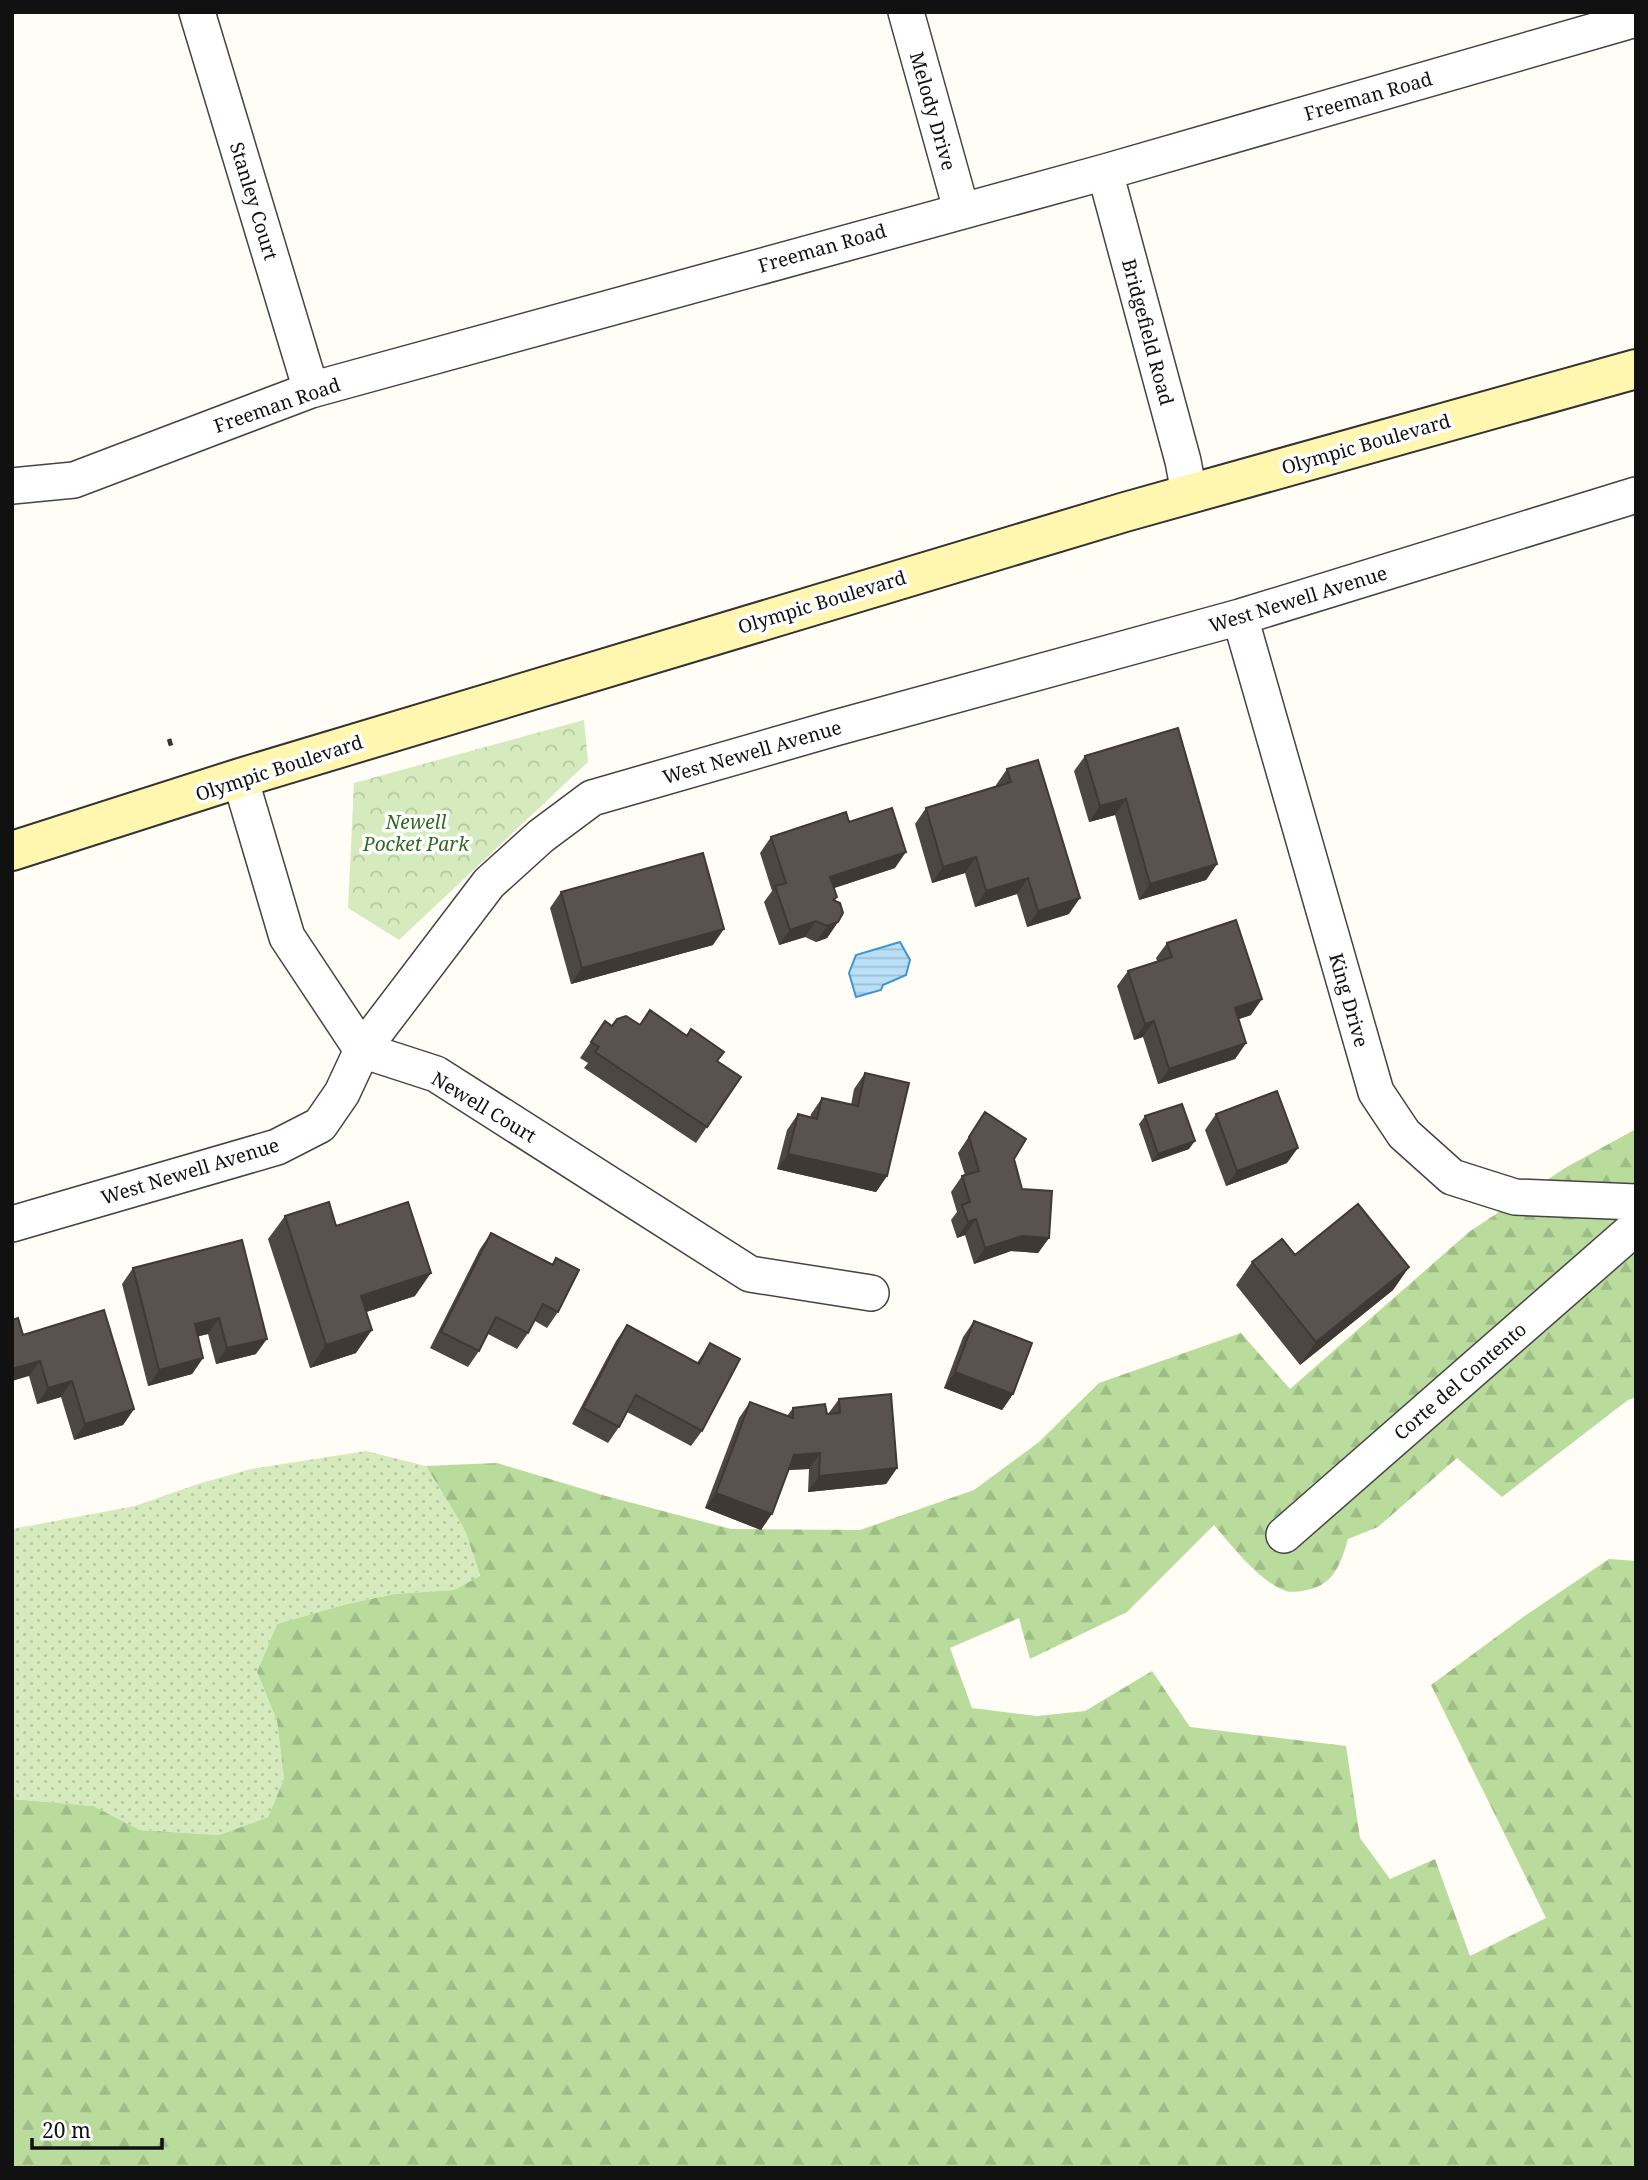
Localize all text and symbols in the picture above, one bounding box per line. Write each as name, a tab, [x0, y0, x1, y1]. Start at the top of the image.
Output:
street label: Melody Drive	[904, 49, 962, 173]
street label: Freeman Road	[1301, 65, 1435, 127]
street label: Stanley Court	[224, 139, 284, 263]
street label: Freeman Road	[755, 217, 889, 279]
street label: Bridgefield Road	[1116, 256, 1180, 408]
street label: Freeman Road	[210, 371, 344, 439]
street label: Olympic Boulevard	[1279, 407, 1454, 481]
street label: West Newell Avenue	[1206, 560, 1390, 638]
street label: Olympic Boulevard	[735, 564, 910, 640]
street label: West Newell Avenue	[660, 714, 844, 790]
street label: Olympic Boulevard	[192, 729, 366, 807]
park label: Newell Pocket Park	[362, 809, 470, 857]
street label: King Drive	[1323, 950, 1375, 1050]
street label: Newell Court	[427, 1065, 542, 1149]
street label: West Newell Avenue	[98, 1132, 282, 1210]
street label: Corte del Contento	[1388, 1316, 1532, 1446]
scale bar	[32, 2106, 161, 2150]
text: 20 m	[42, 2116, 91, 2144]

